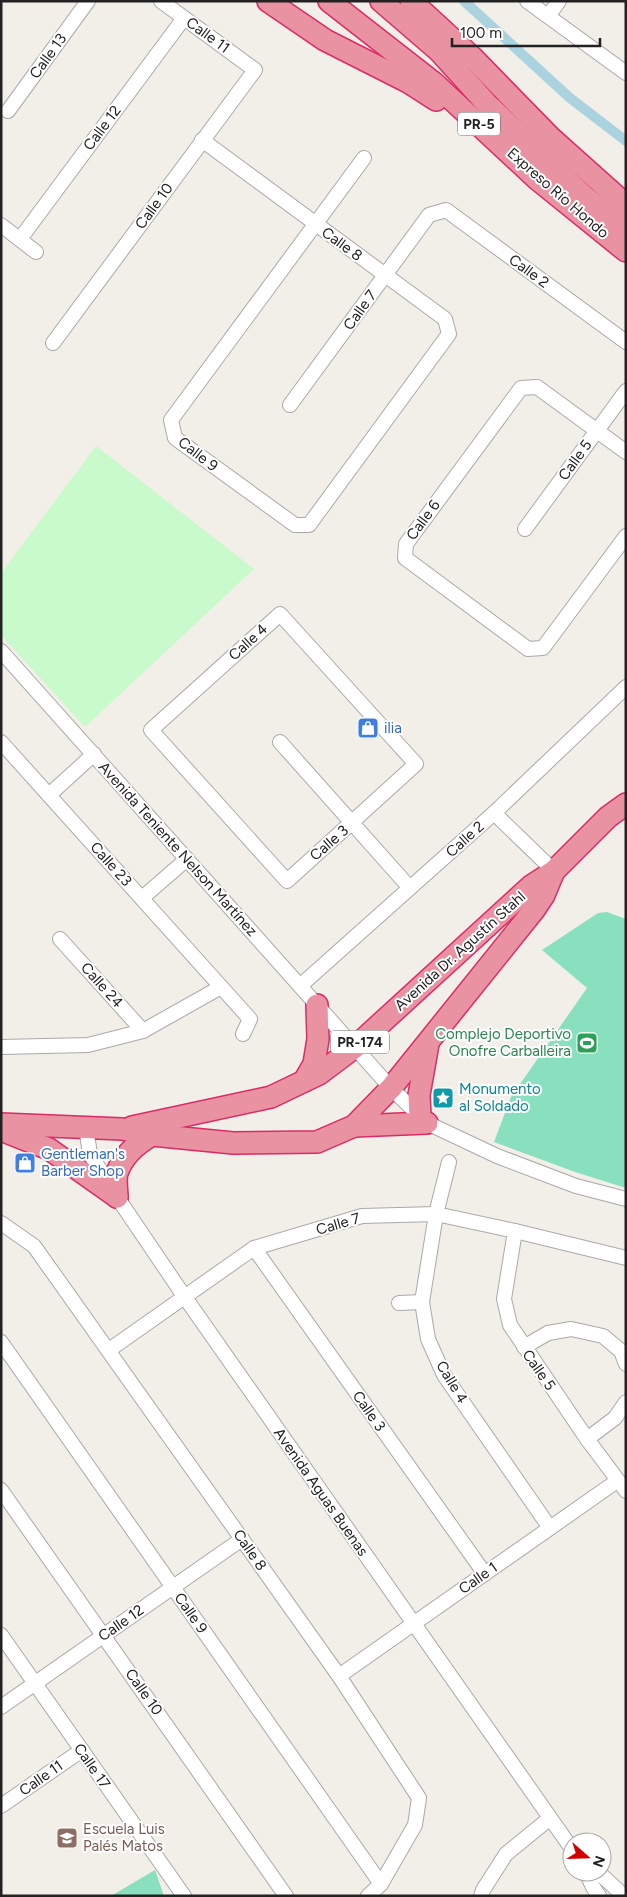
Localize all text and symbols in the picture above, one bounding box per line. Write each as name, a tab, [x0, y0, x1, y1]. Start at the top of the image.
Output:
street label: Calle 11	[183, 13, 233, 57]
scale bar	[452, 15, 600, 47]
text: 100 m	[460, 24, 502, 42]
street label: Calle 13	[26, 30, 70, 82]
street label: Calle 12	[79, 102, 125, 154]
road number: PR-5	[458, 112, 500, 136]
street label: Expreso Río Hondo	[504, 144, 613, 242]
street label: Calle 10	[131, 179, 177, 233]
street label: Calle 8	[318, 223, 366, 265]
street label: Calle 2	[505, 250, 553, 292]
street label: Calle 7	[339, 287, 381, 333]
street label: Calle 9	[175, 433, 221, 475]
street label: Calle 5	[554, 436, 596, 484]
street label: Calle 6	[402, 496, 444, 544]
street label: Calle 4	[225, 620, 271, 664]
shop icon: ilia	[356, 716, 380, 740]
place label: ilia	[384, 719, 402, 737]
street label: Avenida Teniente Nelson Martínez	[95, 758, 261, 940]
street label: Calle 2	[442, 817, 488, 861]
street label: Calle 3	[306, 821, 352, 865]
street label: Calle 23	[86, 838, 136, 890]
street label: Avenida Dr. Agustín Stahl	[391, 888, 529, 1014]
street label: Calle 24	[77, 959, 127, 1011]
place label: Complejo Deportivo Onofre Carballeira	[435, 1025, 571, 1060]
road number: PR-174	[331, 1030, 389, 1054]
sports icon: Complejo Deportivo Onofre Carballeira	[575, 1031, 599, 1055]
place label: Monumento al Soldado	[459, 1080, 541, 1115]
place icon: Monumento al Soldado	[431, 1086, 455, 1110]
place label: Gentleman's Barber Shop	[41, 1145, 125, 1180]
shop icon: Gentleman's Barber Shop	[13, 1151, 37, 1175]
street label: Calle 7	[314, 1209, 362, 1239]
street label: Calle 5	[519, 1346, 559, 1394]
street label: Calle 4	[432, 1358, 472, 1406]
street label: Calle 3	[349, 1387, 389, 1435]
street label: Avenida Aguas Buenas	[270, 1425, 372, 1559]
street label: Calle 8	[229, 1526, 271, 1574]
street label: Calle 1	[455, 1558, 501, 1598]
street label: Calle 9	[171, 1589, 211, 1637]
street label: Calle 12	[95, 1601, 147, 1645]
street label: Calle 10	[121, 1665, 167, 1719]
street label: Calle 17	[70, 1740, 114, 1792]
street label: Calle 11	[16, 1756, 66, 1800]
place label: Escuela Luis Palés Matos	[83, 1820, 165, 1855]
school or university icon: Escuela Luis Palés Matos	[55, 1826, 79, 1850]
north arrow	[562, 1832, 612, 1882]
text: N	[589, 1853, 609, 1869]

